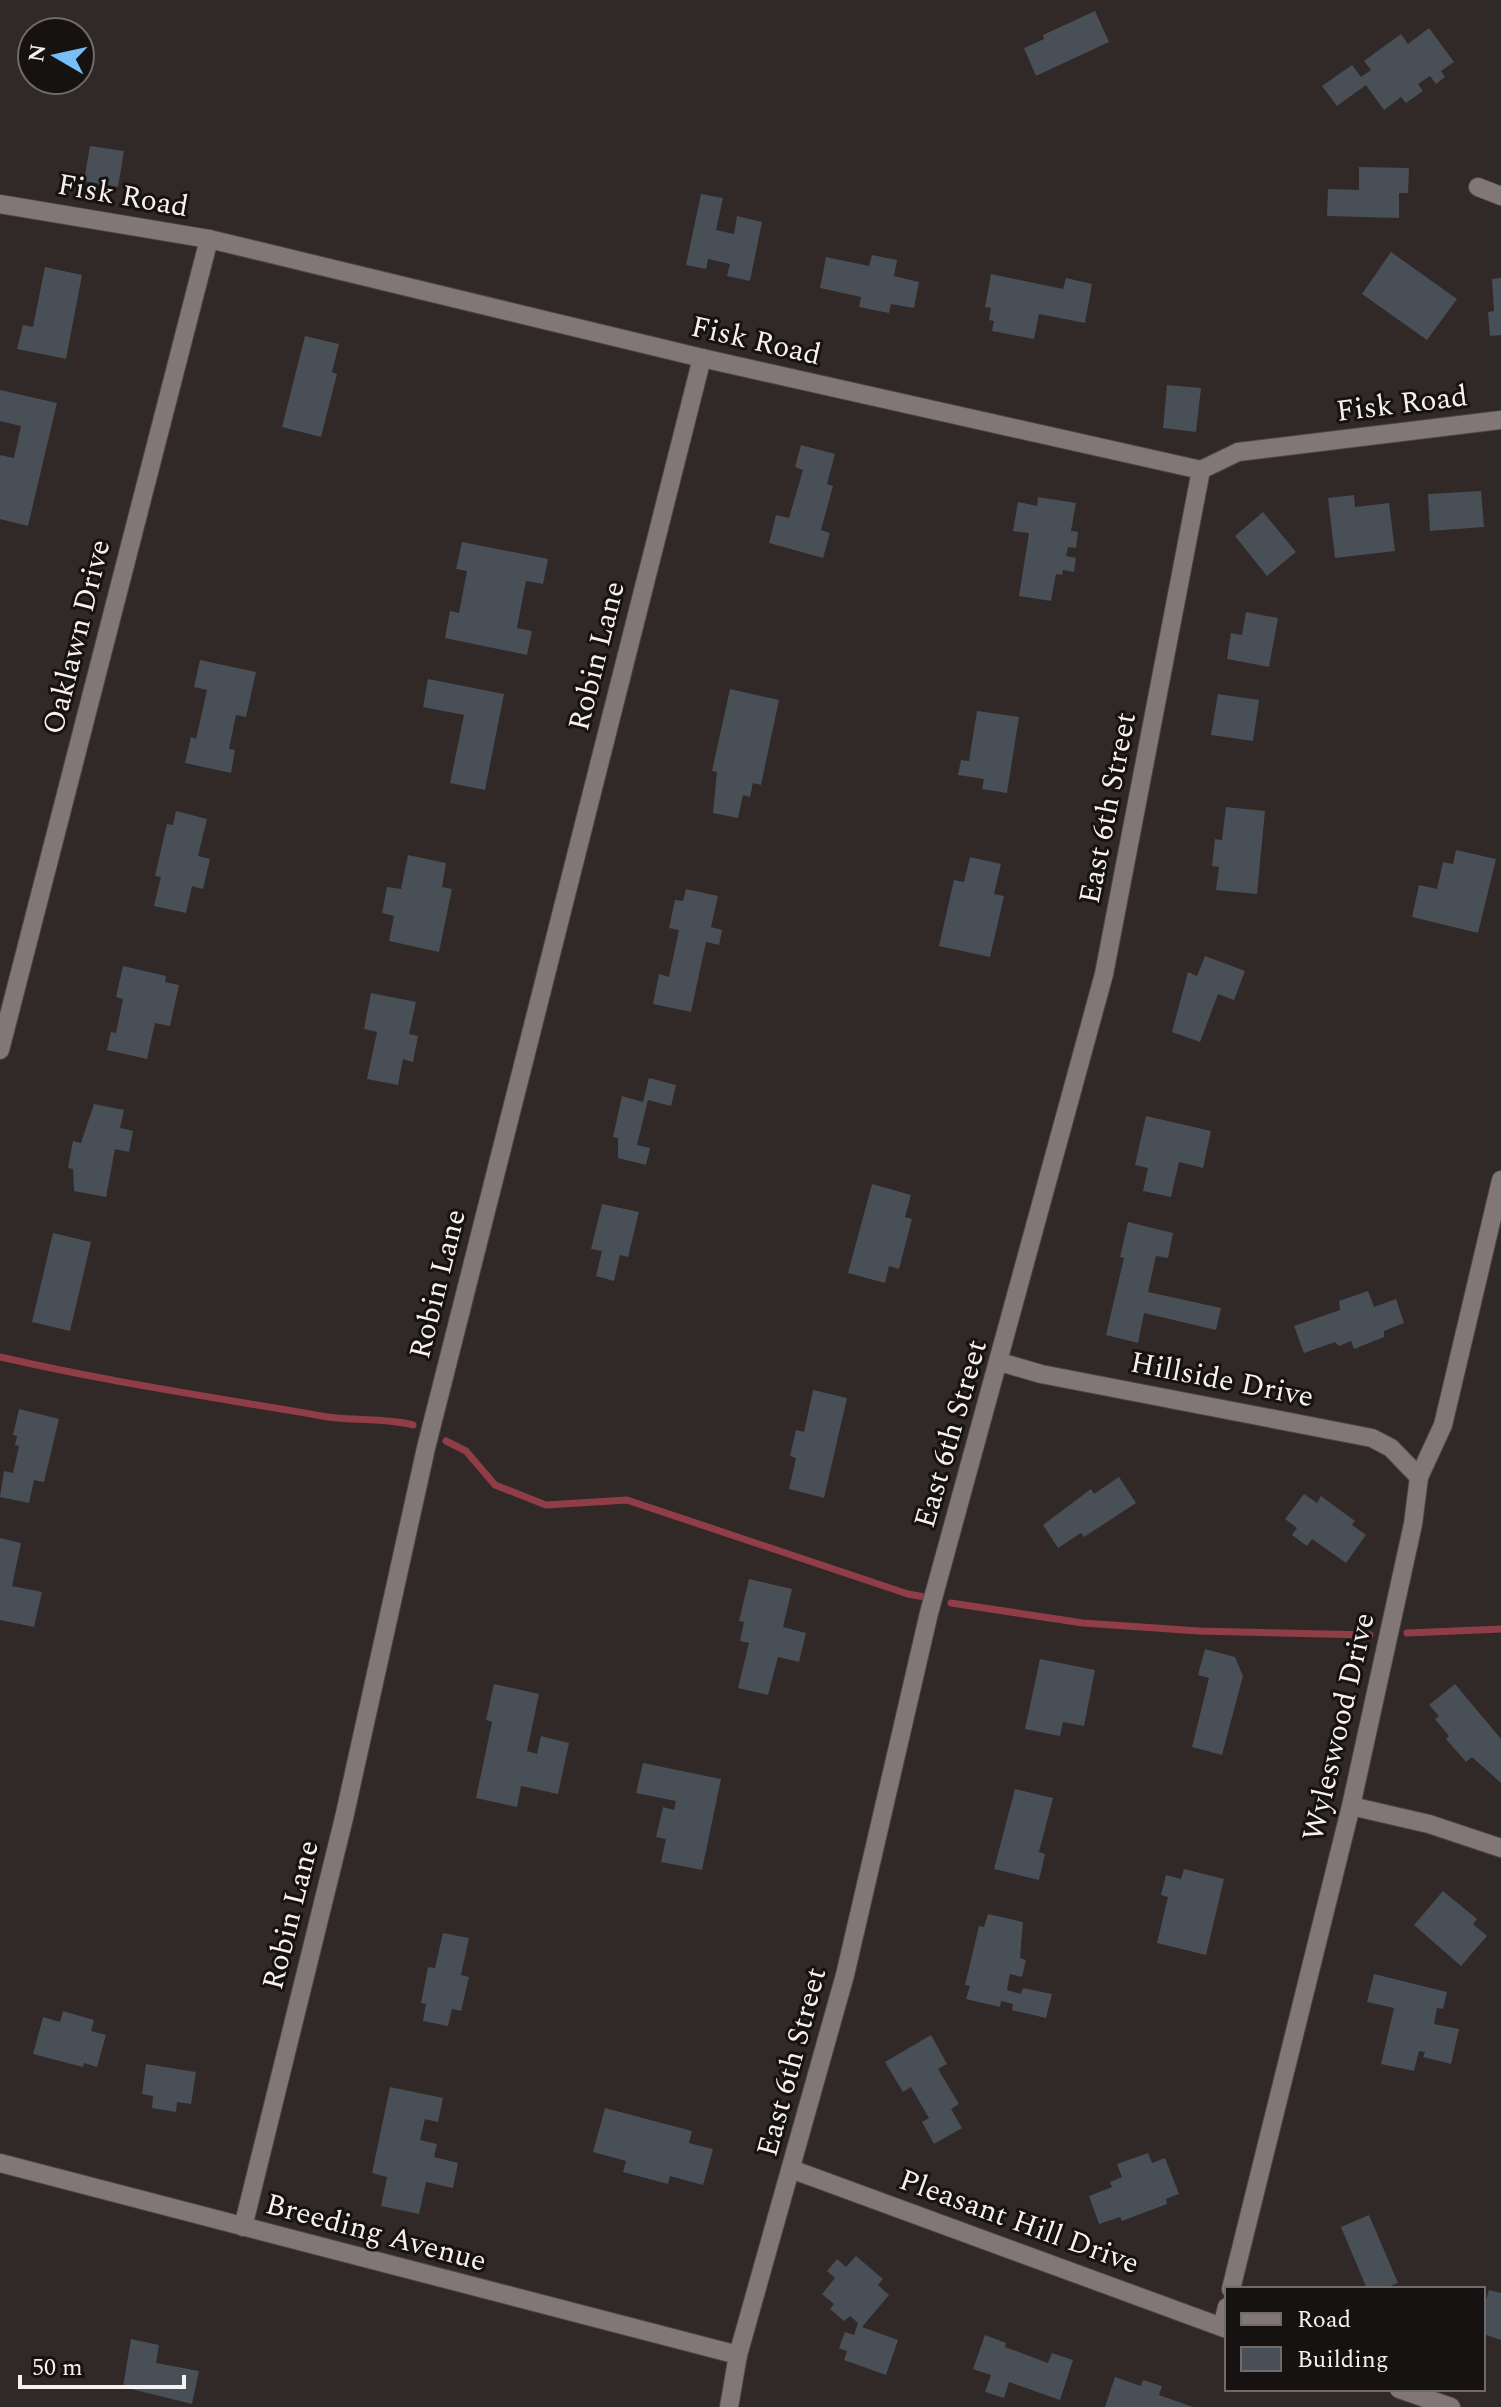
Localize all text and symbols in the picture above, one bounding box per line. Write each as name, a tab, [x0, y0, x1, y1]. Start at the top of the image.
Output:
north arrow	[16, 16, 96, 96]
text: N	[20, 42, 55, 65]
street label: Fisk Road	[54, 162, 192, 230]
street label: Fisk Road	[686, 304, 826, 378]
street label: Fisk Road	[1334, 373, 1470, 435]
street label: Oaklawn Drive	[31, 535, 123, 739]
street label: Robin Lane	[556, 576, 638, 736]
street label: East 6th Street	[1067, 708, 1149, 908]
street label: Robin Lane	[397, 1204, 479, 1364]
street label: East 6th Street	[902, 1334, 1000, 1534]
street label: Hillside Drive	[1126, 1340, 1318, 1420]
street label: Wyleswood Drive	[1290, 1608, 1388, 1846]
street label: Robin Lane	[250, 1835, 332, 1995]
street label: East 6th Street	[745, 1962, 839, 2162]
street label: Pleasant Hill Drive	[892, 2157, 1146, 2287]
street label: Breeding Avenue	[260, 2181, 492, 2285]
legend	[1225, 2287, 1485, 2391]
text: Road	[1297, 2302, 1351, 2338]
scale bar	[20, 2339, 184, 2389]
text: Building	[1297, 2342, 1389, 2378]
text: 50 m	[32, 2350, 83, 2386]

